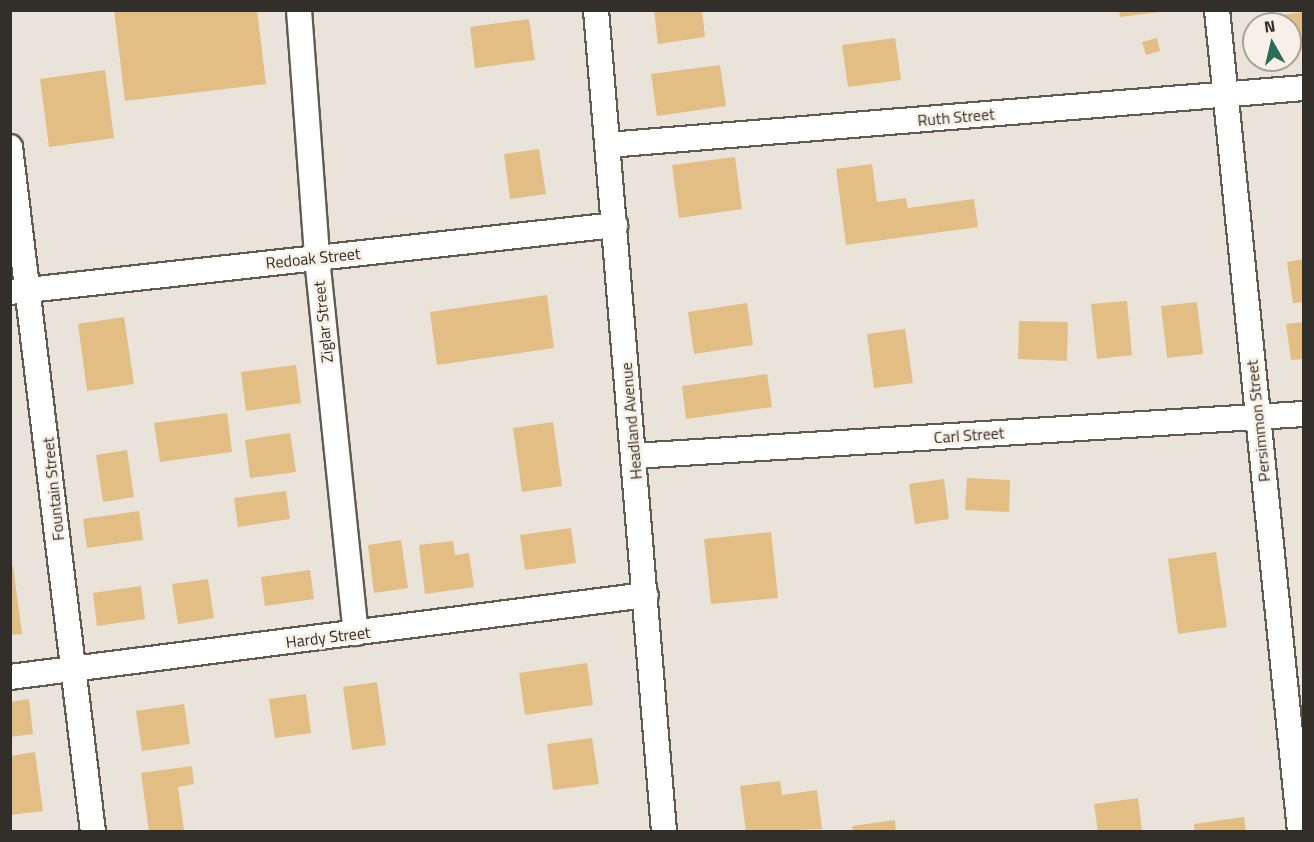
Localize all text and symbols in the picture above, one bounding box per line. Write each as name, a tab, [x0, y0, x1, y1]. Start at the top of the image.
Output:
north arrow	[1242, 12, 1302, 72]
text: N	[1263, 14, 1277, 39]
street label: Ruth Street	[917, 104, 995, 130]
street label: Redoak Street	[265, 243, 361, 273]
street label: Ziglar Street	[309, 280, 337, 364]
street label: Persimmon Street	[1242, 359, 1274, 483]
street label: Headland Avenue	[616, 362, 646, 480]
street label: Carl Street	[933, 423, 1005, 447]
street label: Fountain Street	[38, 436, 68, 542]
street label: Hardy Street	[285, 622, 371, 652]

